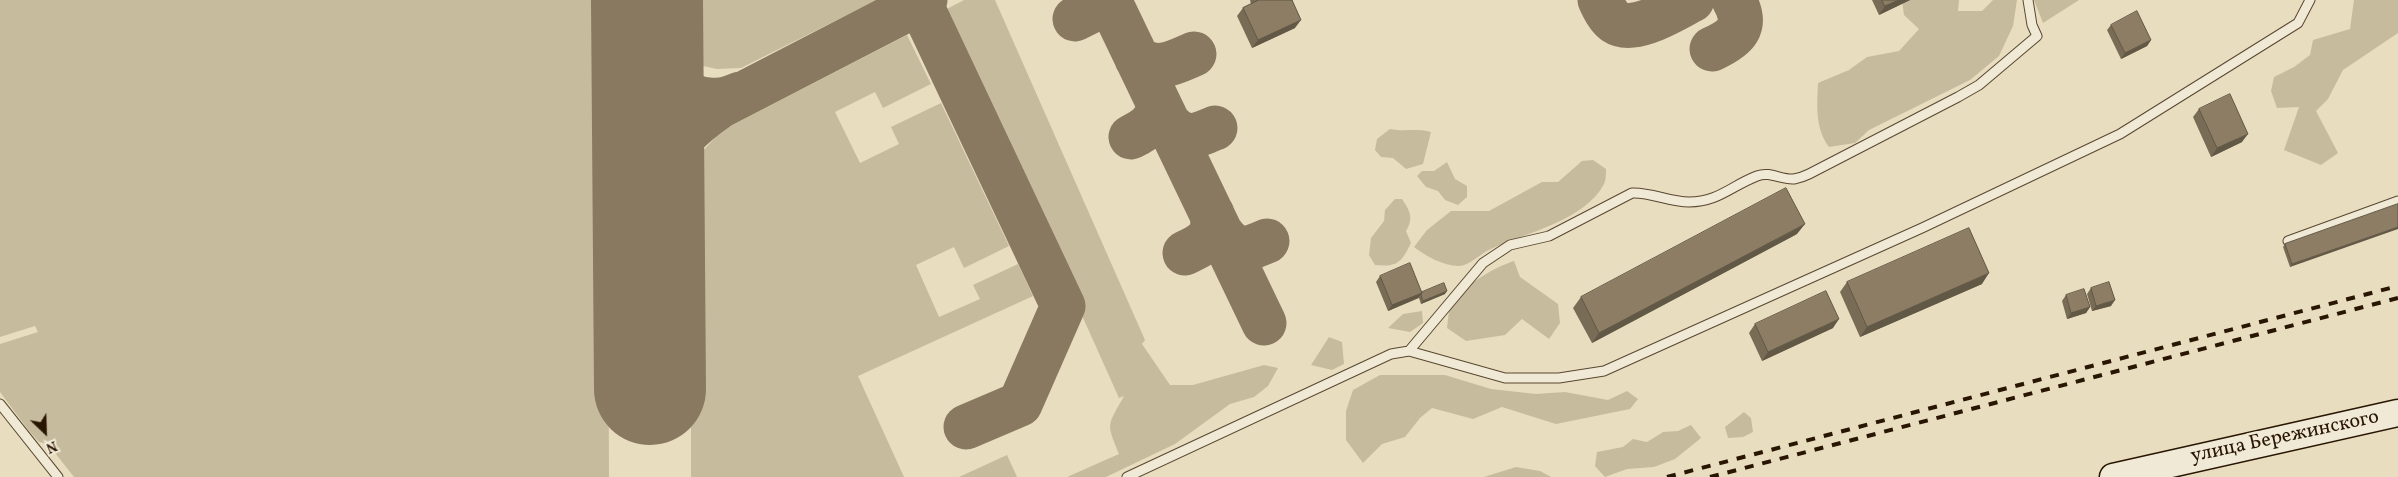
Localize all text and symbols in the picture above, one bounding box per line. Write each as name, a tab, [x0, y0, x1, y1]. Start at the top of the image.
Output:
street label: улица Бережинского	[2189, 406, 2381, 470]
north arrow	[20, 407, 70, 457]
text: N	[43, 435, 60, 457]

